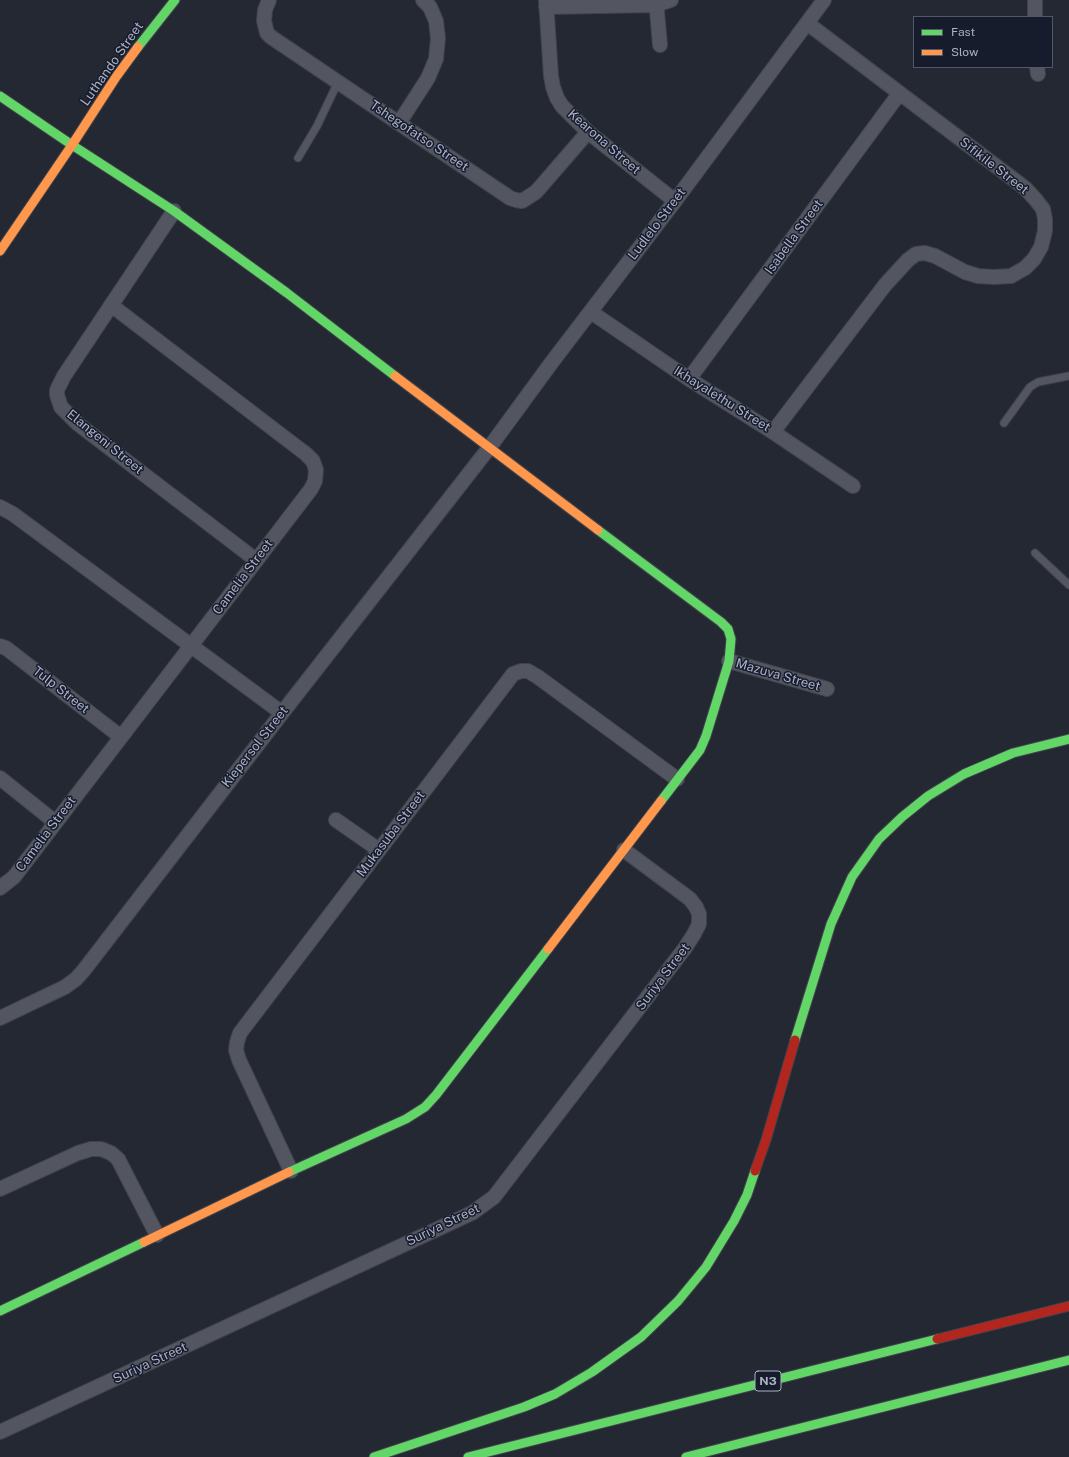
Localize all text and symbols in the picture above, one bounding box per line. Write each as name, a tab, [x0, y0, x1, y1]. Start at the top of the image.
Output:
legend	[913, 16, 1053, 68]
street label: Luthando Street	[77, 19, 147, 109]
text: Fast	[951, 25, 975, 39]
text: Slow	[951, 45, 978, 59]
street label: Tshegofatso Street	[367, 97, 471, 175]
street label: Kearona Street	[565, 106, 643, 178]
street label: Sifikile Street	[956, 134, 1032, 198]
street label: Ludlelo Street	[625, 185, 689, 263]
street label: Isabella Street	[762, 197, 826, 277]
street label: Ikhayalethu Street	[671, 363, 773, 435]
street label: Elangeni Street	[64, 407, 146, 477]
street label: Camelia Street	[210, 536, 276, 618]
street label: Mazuva Street	[734, 655, 822, 695]
street label: Tulp Street	[30, 663, 92, 717]
street label: Kiepersol Street	[219, 703, 291, 791]
street label: Mukasuba Street	[354, 788, 428, 880]
street label: Camelia Street	[13, 793, 79, 875]
street label: Suriya Street	[633, 940, 693, 1014]
street label: Suriya Street	[404, 1201, 482, 1249]
street label: Suriya Street	[111, 1339, 189, 1387]
road number: N3	[755, 1371, 781, 1391]

